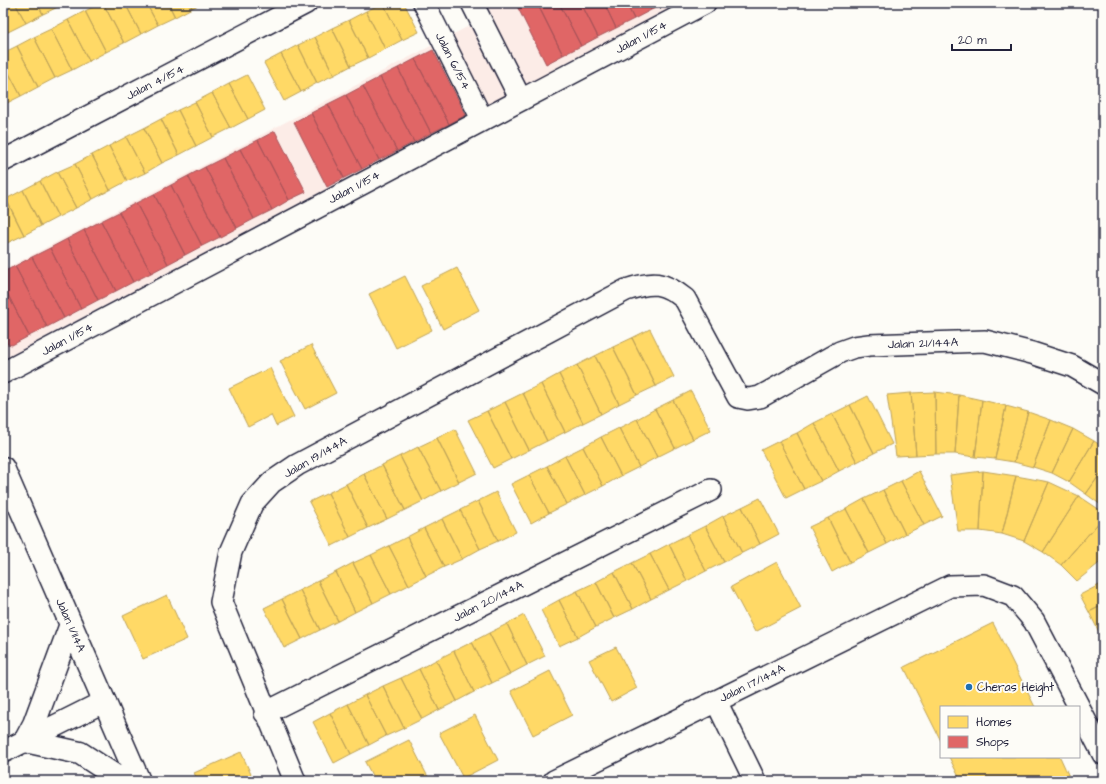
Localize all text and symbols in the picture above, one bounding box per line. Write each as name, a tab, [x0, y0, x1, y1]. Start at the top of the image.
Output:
street label: Jalan 1/154	[612, 17, 670, 58]
scale bar	[952, 26, 1011, 52]
street label: Jalan 6/154	[431, 30, 474, 93]
text: 20 m	[958, 32, 987, 49]
street label: Jalan 4/154	[123, 61, 187, 104]
street label: Jalan 1/154	[325, 167, 383, 208]
street label: Jalan 1/154	[38, 319, 96, 360]
street label: Jalan 21/144A	[887, 334, 959, 353]
street label: Jalan 19/144A	[280, 432, 350, 482]
street label: Jalan 20/144A	[450, 576, 527, 626]
street label: Jalan 1/114A	[51, 596, 90, 655]
street label: Jalan 17/144A	[716, 660, 788, 707]
place label: Cheras Height	[977, 679, 1054, 697]
marker: Cheras Height	[964, 682, 974, 692]
legend	[940, 706, 1080, 758]
text: Homes	[976, 714, 1012, 731]
text: Shops	[976, 734, 1009, 751]

